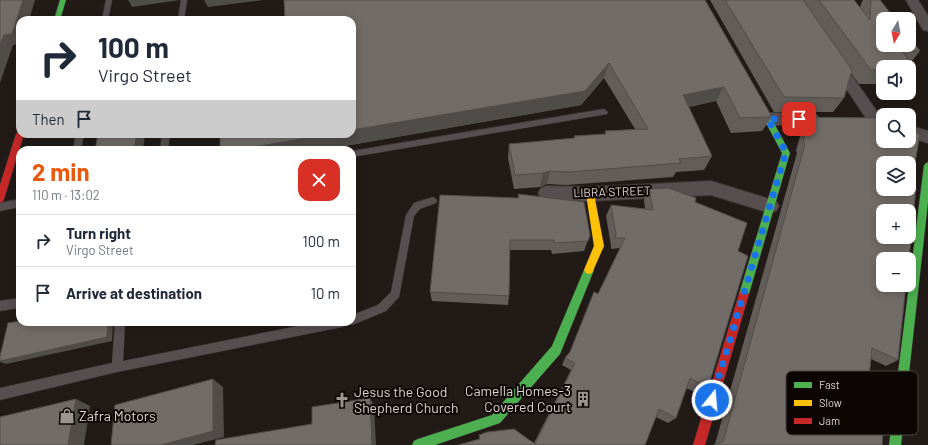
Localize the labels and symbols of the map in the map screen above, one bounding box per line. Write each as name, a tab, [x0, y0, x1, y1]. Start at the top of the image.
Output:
north arrow	[876, 12, 916, 52]
pin	[782, 102, 816, 136]
street label: LIBRA STREET	[573, 183, 651, 199]
legend	[786, 371, 918, 435]
text: Fast	[819, 378, 840, 391]
position arrow	[691, 379, 733, 421]
place label: Camella Homes-3 Covered Court	[465, 382, 571, 415]
place label: Jesus the Good Shepherd Church	[354, 383, 459, 416]
building icon: Camella Homes-3 Covered Court	[574, 390, 592, 408]
church icon: Jesus the Good Shepherd Church	[333, 391, 351, 409]
text: Slow	[819, 396, 842, 409]
shop icon: Zafra Motors	[58, 407, 76, 425]
place label: Zafra Motors	[79, 407, 156, 424]
text: Jam	[819, 414, 840, 427]

